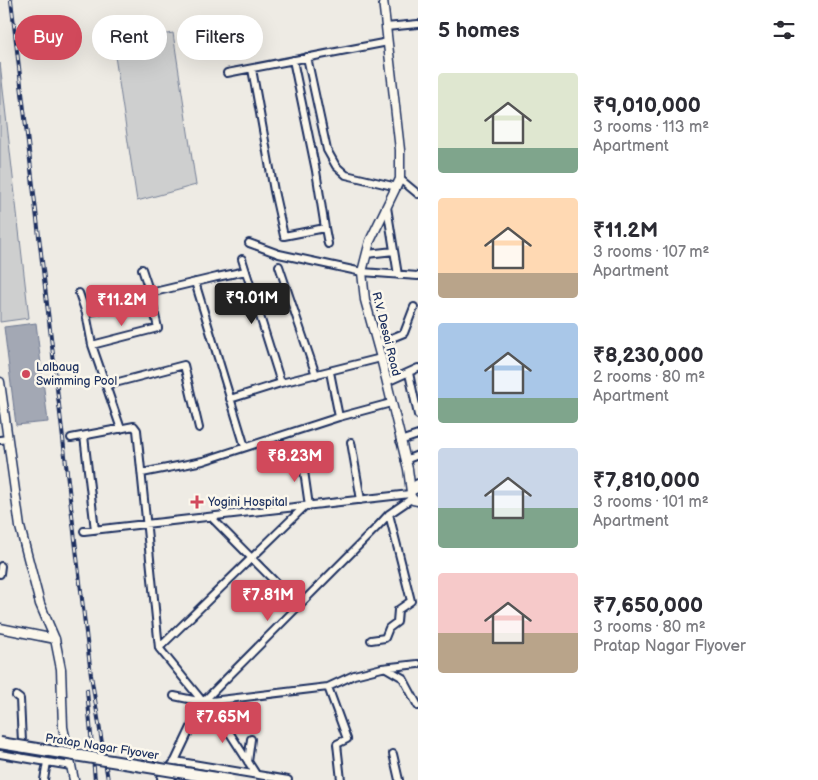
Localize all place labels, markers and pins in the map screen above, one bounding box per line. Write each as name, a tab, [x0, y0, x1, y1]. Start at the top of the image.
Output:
pin: ₹9.01M	[211, 282, 293, 325]
pin: ₹11.2M	[81, 284, 163, 327]
place label: Lalbaug Swimming Pool	[36, 360, 117, 389]
marker: Lalbaug Swimming Pool	[20, 368, 32, 380]
pin: ₹8.23M	[254, 440, 336, 483]
marker: Yogini Hospital	[190, 495, 204, 509]
place label: Yogini Hospital	[207, 495, 287, 510]
pin: ₹7.81M	[227, 580, 309, 622]
pin: ₹7.65M	[182, 702, 264, 744]

